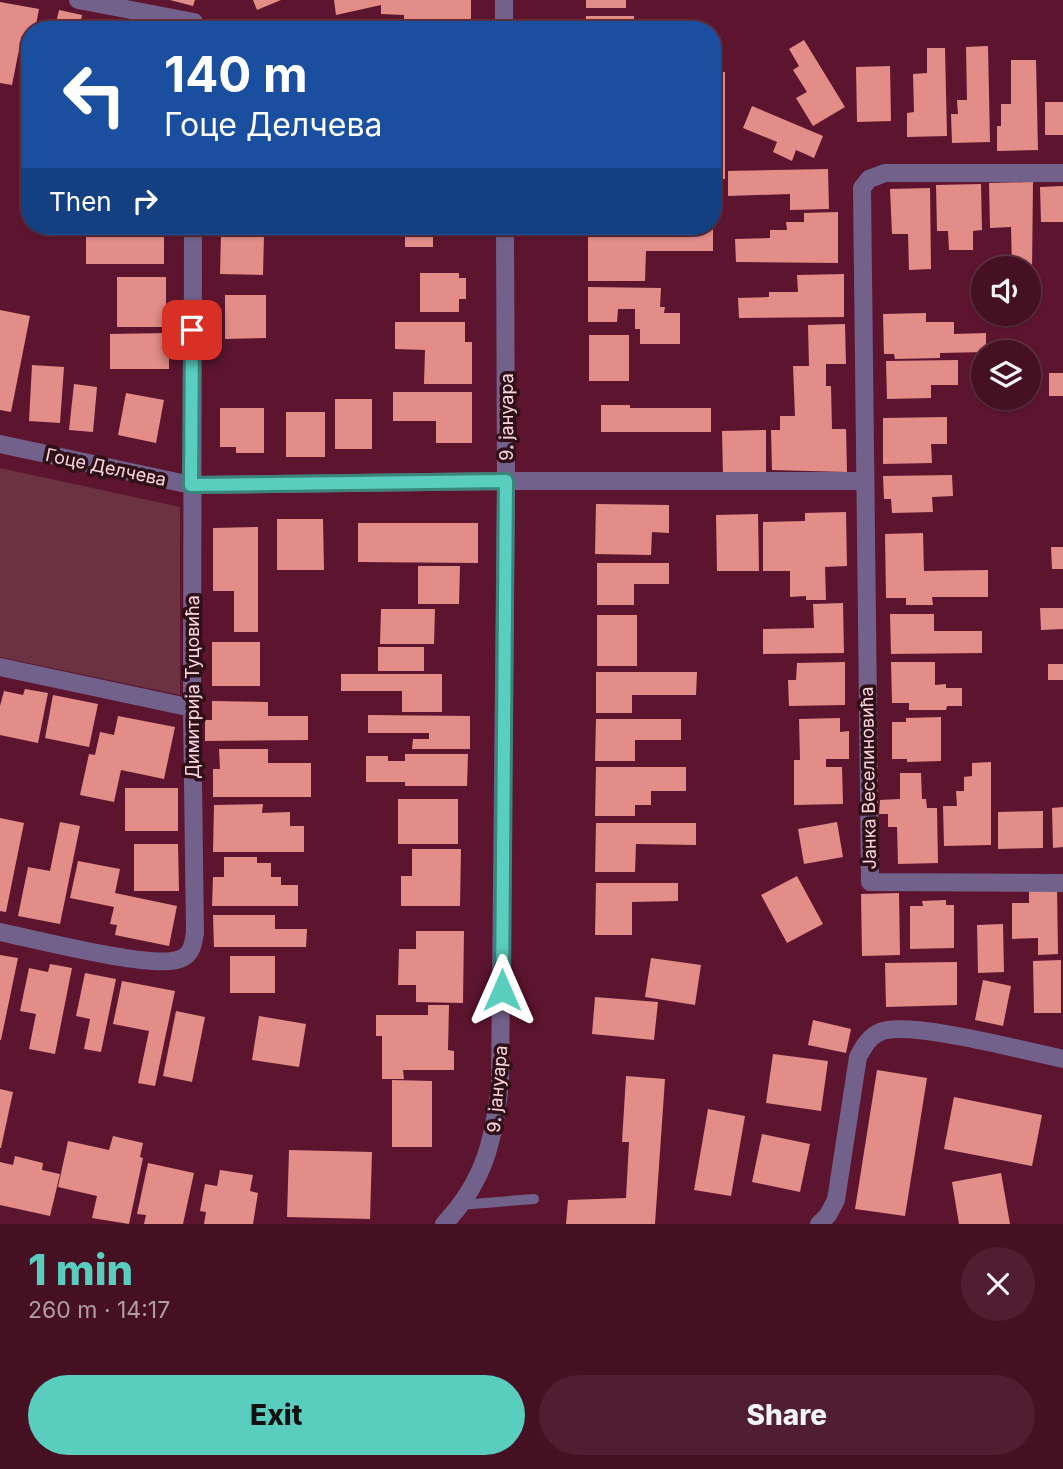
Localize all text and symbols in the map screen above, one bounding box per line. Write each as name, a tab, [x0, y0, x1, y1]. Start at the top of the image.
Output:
text: 140 m	[164, 45, 308, 104]
icon: left	[49, 49, 140, 140]
text: Гоце Делчева	[164, 105, 382, 144]
icon: right	[126, 182, 164, 220]
text: Then	[49, 186, 112, 217]
map controls	[971, 256, 1041, 410]
button: sound	[971, 256, 1041, 326]
pin	[162, 300, 222, 360]
icon: arrive	[173, 311, 211, 349]
button: layers	[971, 340, 1041, 410]
street label: 9. јануара	[496, 373, 517, 461]
street label: Гоце Делчева	[44, 444, 168, 490]
street label: Димитрија Туцовића	[182, 595, 203, 779]
street label: Јанка Веселиновића	[856, 686, 880, 870]
position arrow	[465, 953, 539, 1027]
street label: 9. јануара	[483, 1044, 511, 1134]
text: 1 min	[28, 1244, 133, 1295]
button: close	[961, 1247, 1035, 1321]
text: 260 m · 14:17	[28, 1296, 170, 1324]
button: Exit	[28, 1375, 525, 1455]
button: Share	[539, 1375, 1035, 1455]

